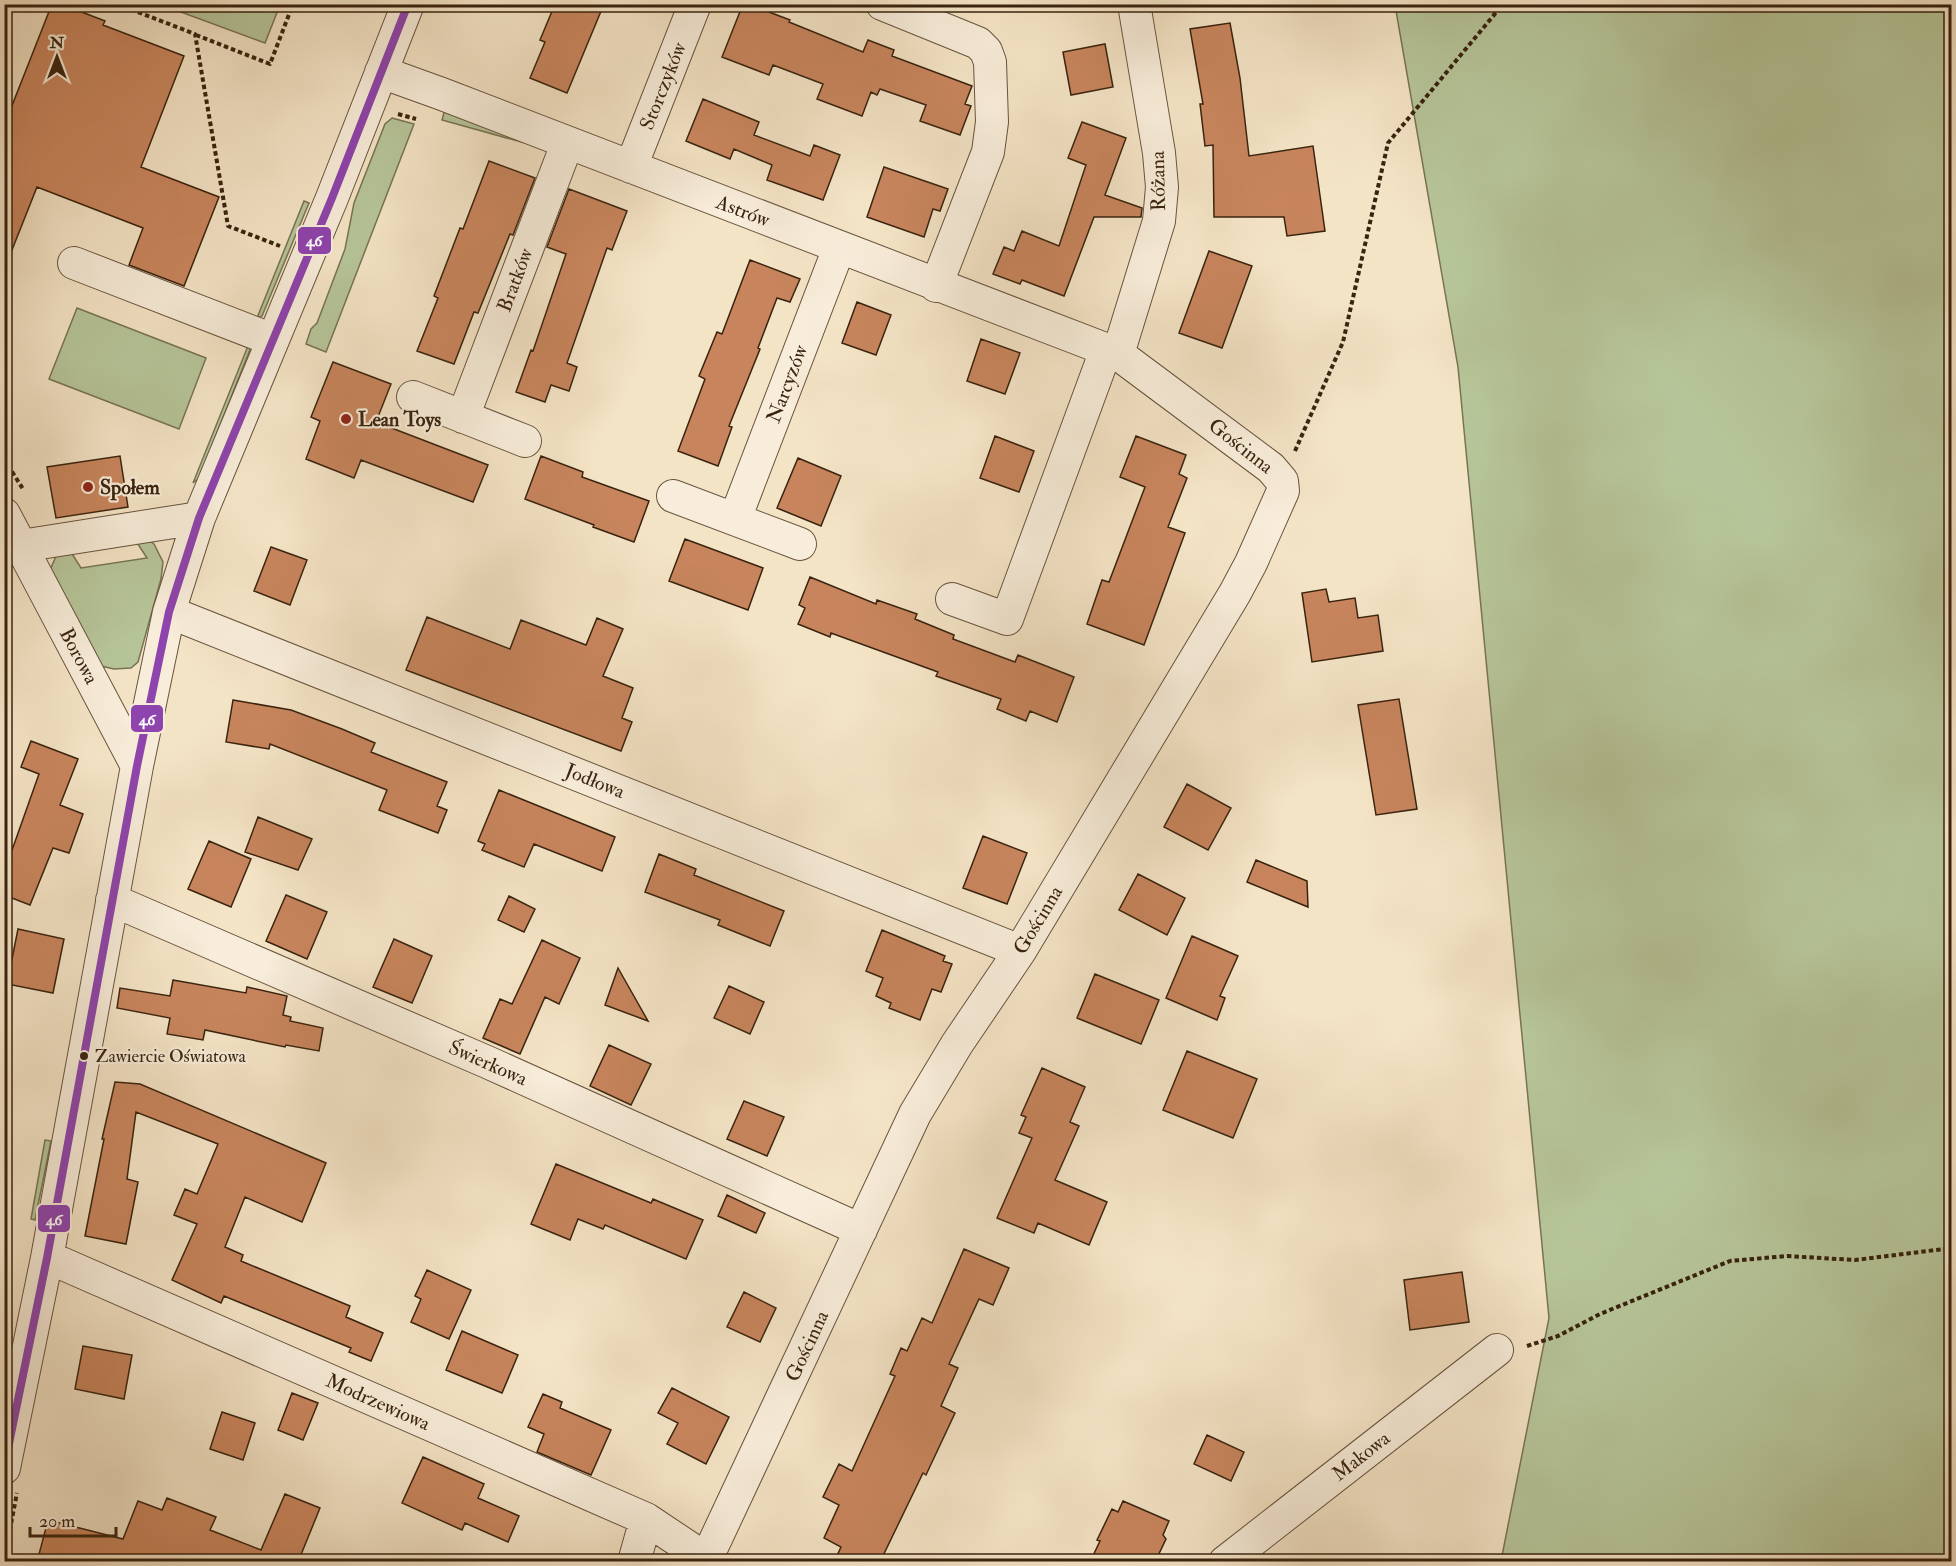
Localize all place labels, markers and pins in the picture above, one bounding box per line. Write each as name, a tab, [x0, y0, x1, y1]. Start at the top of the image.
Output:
place label: Lean Toys	[358, 407, 441, 433]
marker: Lean Toys	[339, 412, 353, 426]
place label: Społem	[100, 475, 160, 501]
marker: Społem	[81, 480, 95, 494]
place label: Zawiercie Oświatowa	[95, 1045, 246, 1068]
marker: Zawiercie Oświatowa	[78, 1050, 90, 1062]

